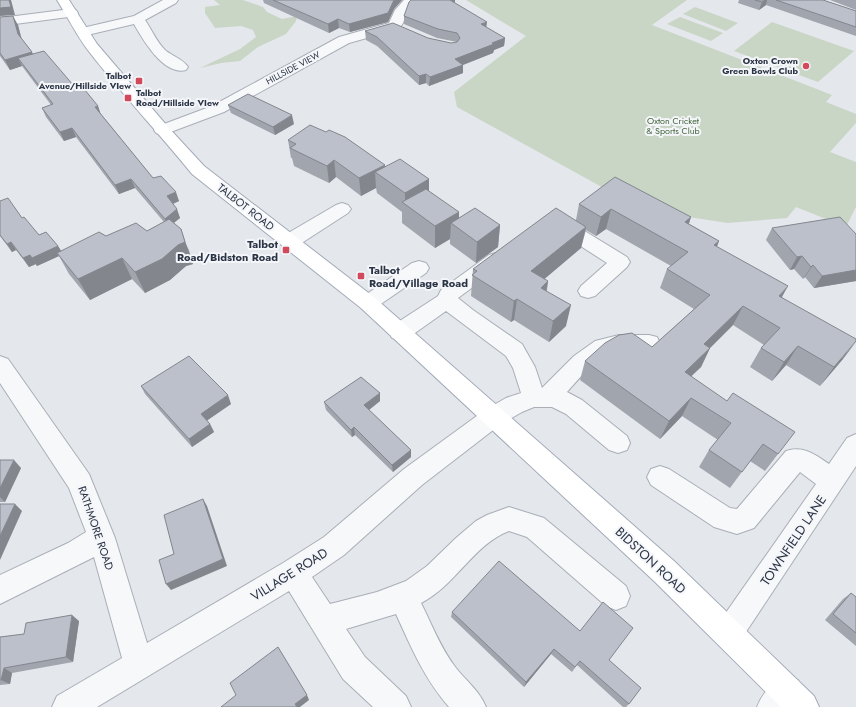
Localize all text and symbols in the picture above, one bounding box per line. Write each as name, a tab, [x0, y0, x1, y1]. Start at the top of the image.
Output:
street label: HILLSIDE VIEW	[263, 48, 322, 87]
place label: Oxton Crown Green Bowls Club	[722, 54, 798, 77]
marker: Oxton Crown Green Bowls Club	[801, 61, 811, 71]
place label: Talbot Avenue/Hillside VIew	[38, 69, 131, 92]
marker: Talbot Avenue/Hillside VIew	[134, 76, 144, 86]
place label: Talbot Road/Hillside VIew	[136, 86, 219, 109]
marker: Talbot Road/Hillside VIew	[123, 93, 133, 103]
park label: Oxton Cricket & Sports Club	[646, 114, 700, 137]
street label: TALBOT ROAD	[214, 180, 278, 235]
place label: Talbot Road/Bidston Road	[177, 236, 278, 265]
marker: Talbot Road/Bidston Road	[281, 245, 291, 255]
place label: Talbot Road/Village Road	[369, 262, 468, 291]
marker: Talbot Road/Village Road	[356, 271, 366, 281]
street label: RATHMORE ROAD	[74, 484, 118, 573]
street label: TOWNFIELD LANE	[756, 491, 831, 589]
street label: BIDSTON ROAD	[611, 523, 690, 598]
street label: VILLAGE ROAD	[247, 543, 332, 606]

